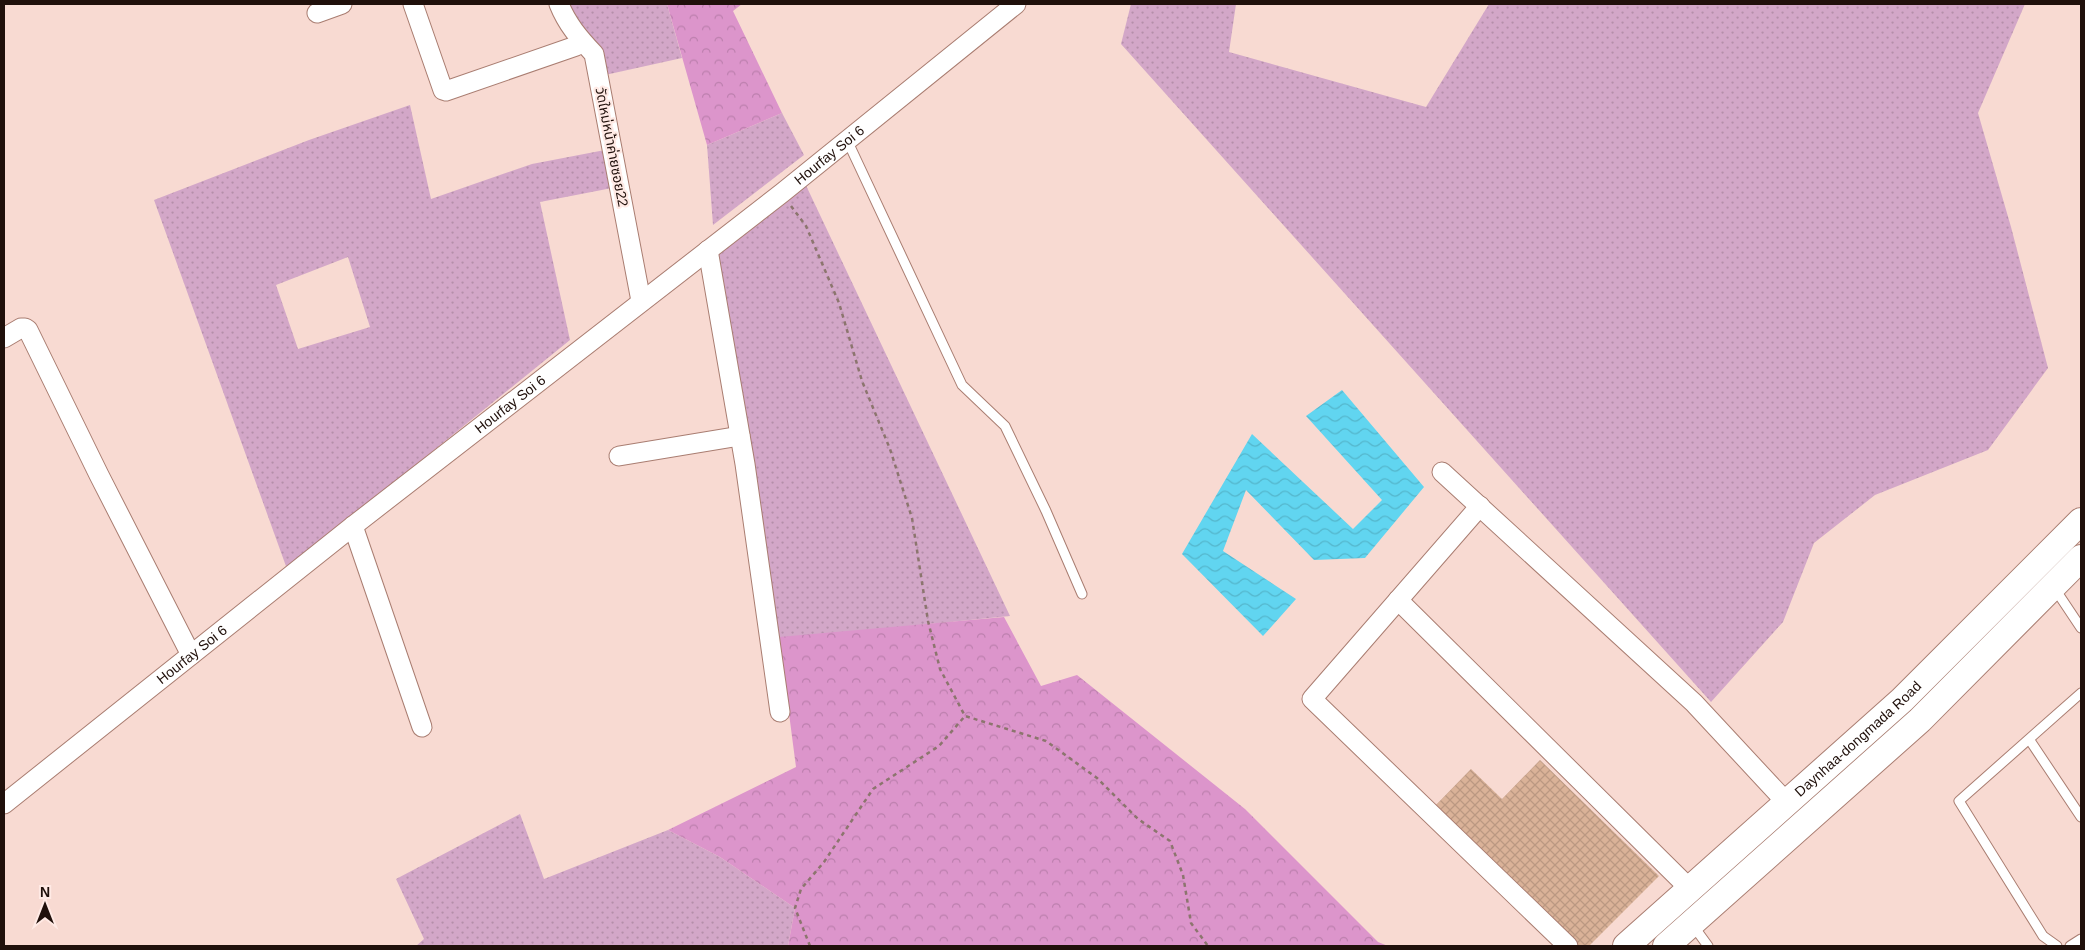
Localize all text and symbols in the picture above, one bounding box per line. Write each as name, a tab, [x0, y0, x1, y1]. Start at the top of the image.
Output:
street label: วัดใหม่หน้าค่ายซอย22	[593, 86, 631, 208]
street label: Hourfay Soi 6	[791, 122, 867, 188]
street label: Hourfay Soi 6	[472, 372, 549, 436]
street label: Hourfay Soi 6	[154, 622, 230, 687]
street label: Daynhaa-dongmada Road	[1791, 678, 1924, 800]
north arrow	[20, 880, 70, 930]
text: N	[40, 884, 50, 900]

